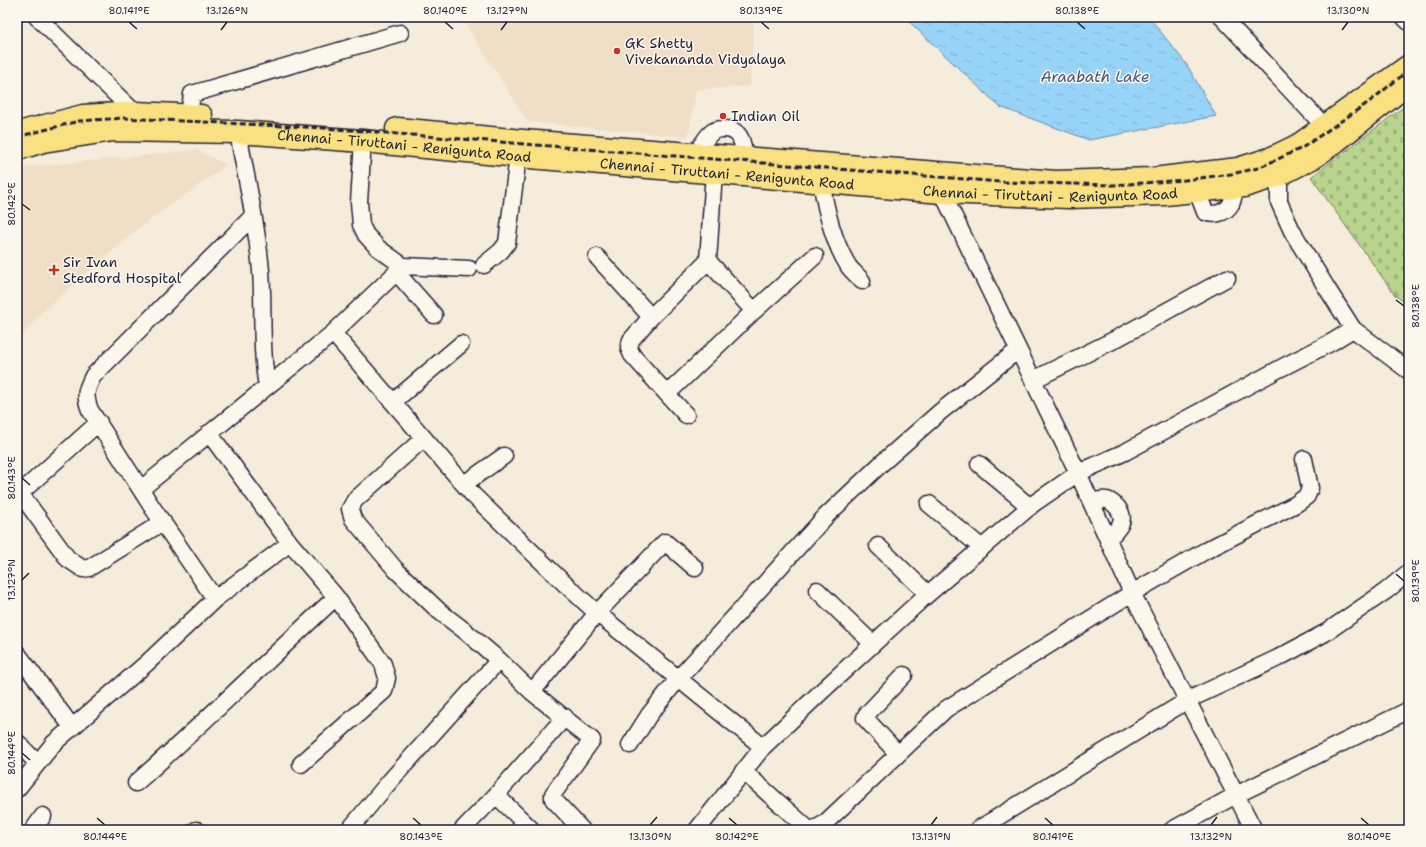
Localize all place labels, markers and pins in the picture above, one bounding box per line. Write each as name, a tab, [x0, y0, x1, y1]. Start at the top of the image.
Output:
place label: GK Shetty Vivekananda Vidyalaya	[625, 34, 786, 68]
marker: GK Shetty Vivekananda Vidyalaya	[612, 46, 622, 56]
place label: Indian Oil	[731, 107, 800, 125]
marker: Indian Oil	[718, 111, 728, 121]
place label: Sir Ivan Stedford Hospital	[63, 253, 182, 287]
marker: Sir Ivan Stedford Hospital	[48, 264, 60, 276]

